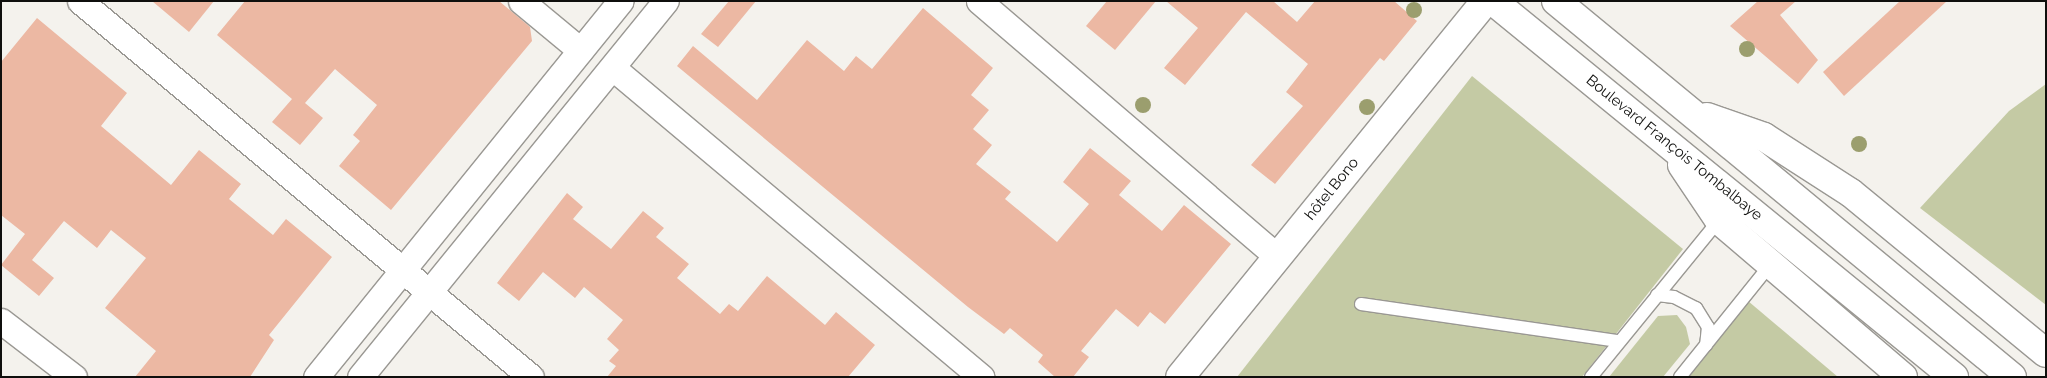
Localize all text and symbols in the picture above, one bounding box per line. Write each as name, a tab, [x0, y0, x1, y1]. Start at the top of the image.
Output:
street label: Boulevard François Tombalbaye	[1582, 71, 1766, 225]
street label: hôtel Bono	[1301, 154, 1363, 224]

